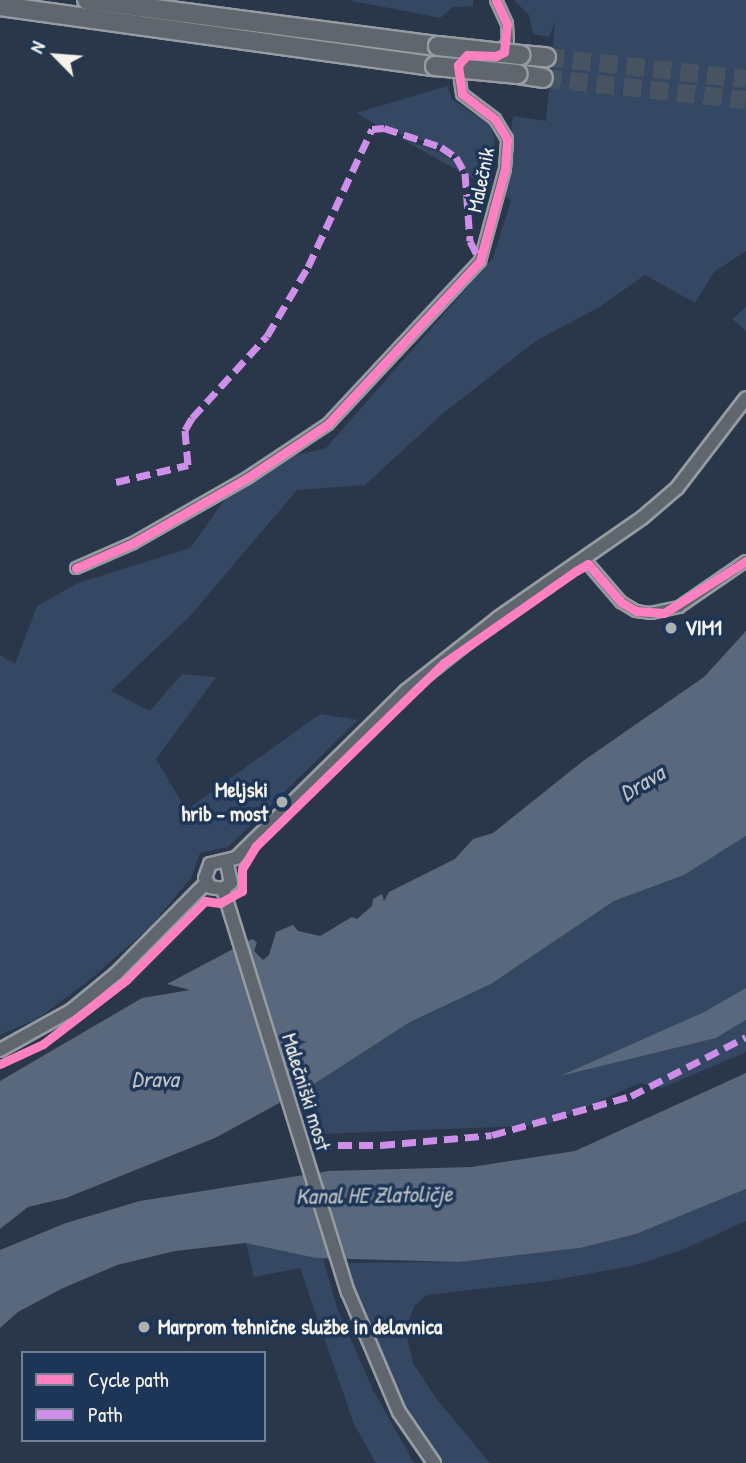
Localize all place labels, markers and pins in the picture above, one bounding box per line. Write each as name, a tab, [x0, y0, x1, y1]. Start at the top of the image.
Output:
place label: VIM1	[685, 615, 722, 641]
marker: VIM1	[663, 620, 679, 636]
place label: Meljski hrib - most	[182, 777, 268, 827]
marker: Meljski hrib - most	[274, 794, 290, 810]
place label: Marprom tehnične službe in delavnica	[158, 1314, 442, 1340]
marker: Marprom tehnične službe in delavnica	[136, 1319, 152, 1335]

